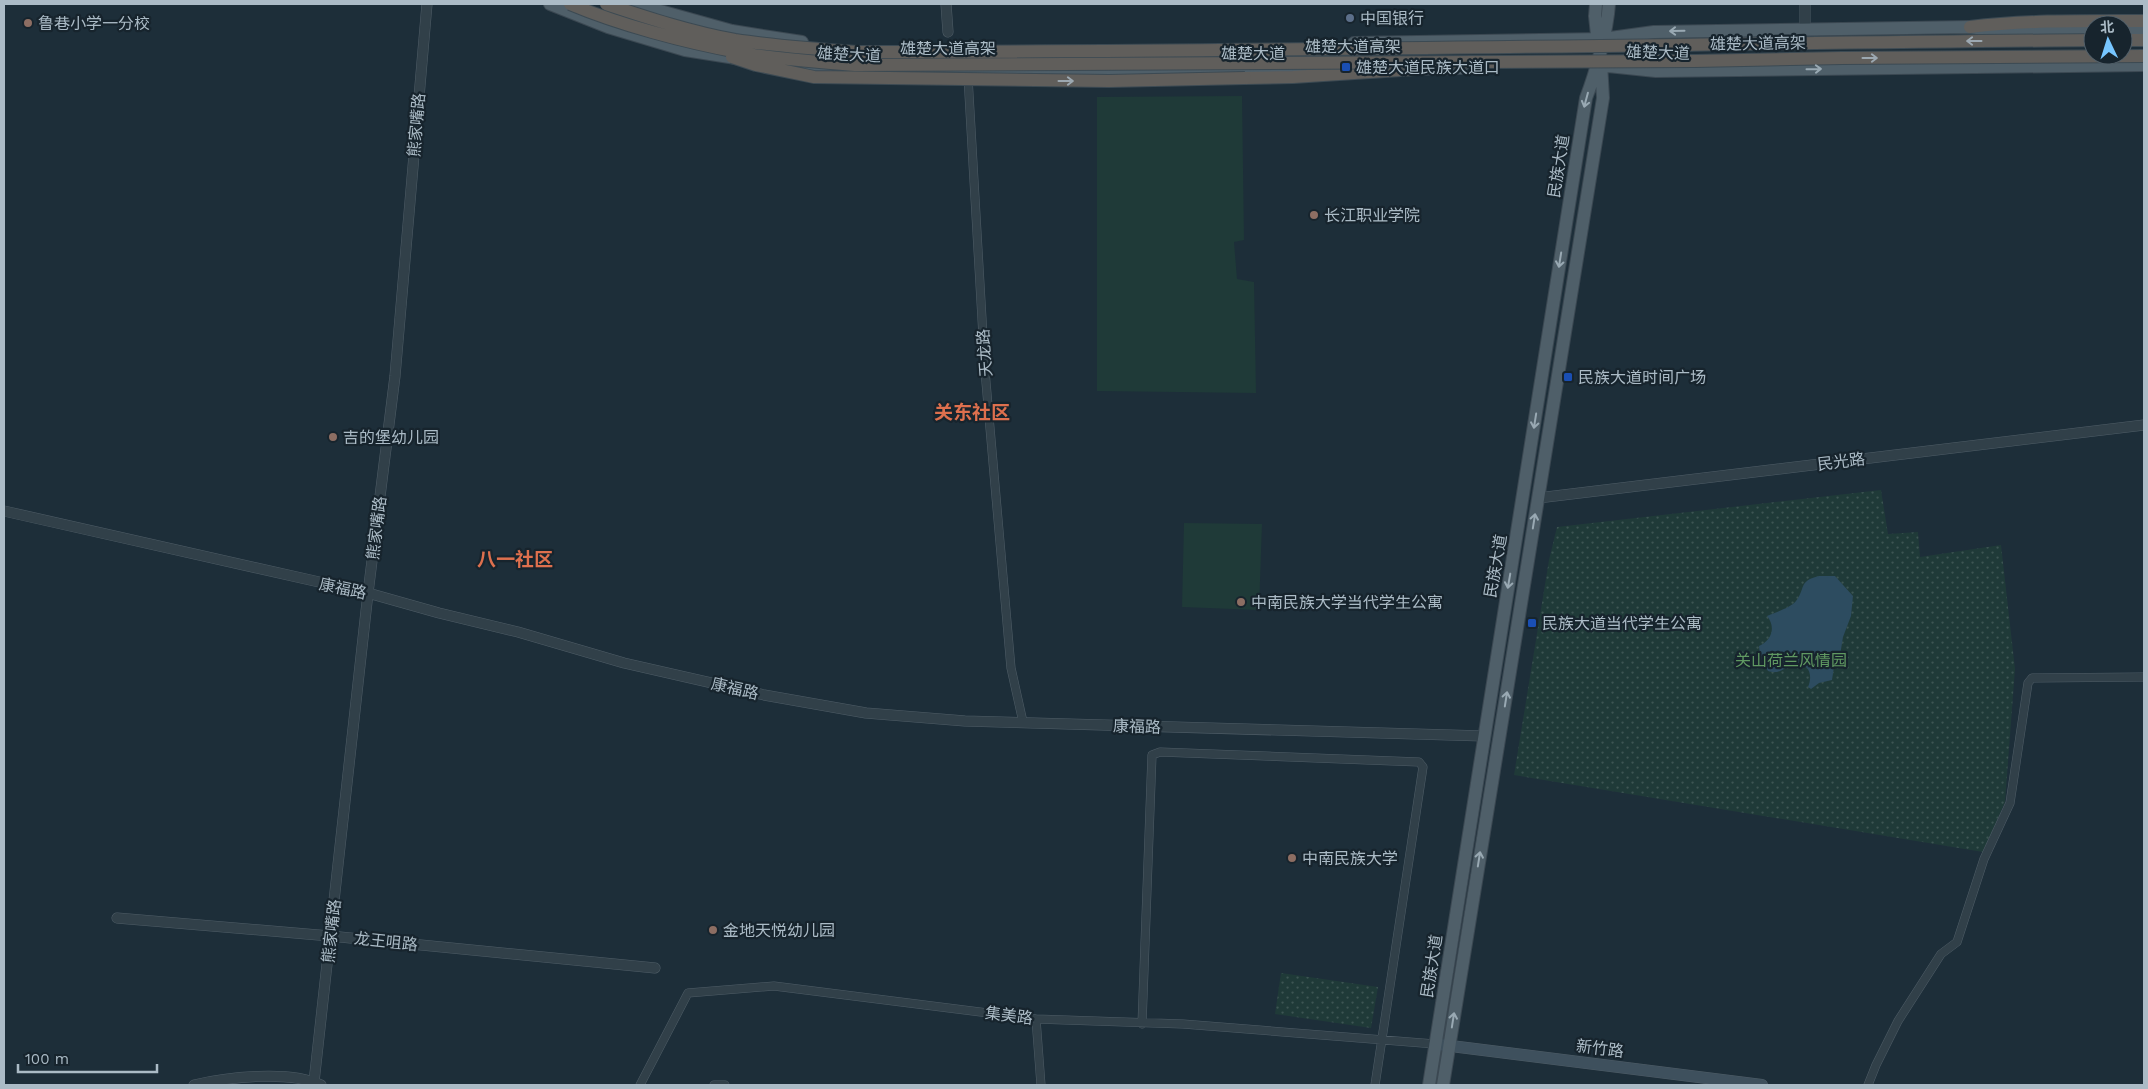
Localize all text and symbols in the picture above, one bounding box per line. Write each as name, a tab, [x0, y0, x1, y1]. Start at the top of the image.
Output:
place label: 中国银行	[1360, 9, 1424, 28]
marker: 中国银行	[1344, 12, 1356, 24]
place label: 鲁巷小学一分校	[38, 14, 150, 33]
north arrow	[2083, 15, 2133, 65]
marker: 鲁巷小学一分校	[22, 17, 34, 29]
text: 北	[2100, 19, 2115, 36]
one-way arrow	[1669, 27, 1685, 36]
street label: 雄楚大道高架	[1710, 33, 1806, 54]
one-way arrow	[1967, 36, 1983, 46]
street label: 雄楚大道高架	[1305, 37, 1401, 56]
street label: 雄楚大道高架	[900, 39, 996, 58]
street label: 雄楚大道	[1626, 42, 1690, 63]
street label: 雄楚大道	[817, 43, 881, 66]
street label: 雄楚大道	[1221, 44, 1285, 63]
one-way arrow	[1862, 53, 1878, 63]
place label: 雄楚大道民族大道口	[1356, 58, 1500, 77]
marker: 雄楚大道民族大道口	[1340, 61, 1352, 73]
one-way arrow	[1806, 64, 1822, 74]
one-way arrow	[1058, 76, 1074, 86]
one-way arrow	[1581, 91, 1591, 107]
street label: 熊家嘴路	[404, 92, 429, 158]
street label: 民族大道	[1544, 133, 1573, 199]
place label: 长江职业学院	[1324, 206, 1420, 225]
marker: 长江职业学院	[1308, 209, 1320, 221]
one-way arrow	[1555, 252, 1565, 268]
street label: 天龙路	[973, 328, 996, 378]
place label: 民族大道时间广场	[1578, 368, 1706, 387]
marker: 民族大道时间广场	[1562, 371, 1574, 383]
district label: 关东社区	[934, 401, 1010, 424]
one-way arrow	[1529, 412, 1539, 428]
place label: 吉的堡幼儿园	[343, 428, 439, 447]
marker: 吉的堡幼儿园	[327, 431, 339, 443]
street label: 民光路	[1816, 449, 1866, 474]
street label: 熊家嘴路	[363, 495, 390, 561]
one-way arrow	[1530, 514, 1540, 530]
street label: 民族大道	[1481, 533, 1510, 599]
district label: 八一社区	[477, 548, 553, 571]
one-way arrow	[1503, 573, 1513, 589]
street label: 康福路	[317, 574, 368, 603]
place label: 中南民族大学当代学生公寓	[1251, 593, 1443, 612]
marker: 中南民族大学当代学生公寓	[1235, 596, 1247, 608]
place label: 民族大道当代学生公寓	[1542, 614, 1702, 633]
marker: 民族大道当代学生公寓	[1526, 617, 1538, 629]
park label: 关山荷兰风情园	[1735, 651, 1847, 670]
street label: 康福路	[709, 674, 760, 703]
one-way arrow	[1501, 691, 1511, 707]
street label: 康福路	[1113, 716, 1161, 737]
place label: 中南民族大学	[1302, 849, 1398, 868]
marker: 中南民族大学	[1286, 852, 1298, 864]
one-way arrow	[1475, 852, 1485, 868]
street label: 熊家嘴路	[319, 898, 344, 964]
place label: 金地天悦幼儿园	[723, 921, 835, 940]
marker: 金地天悦幼儿园	[707, 924, 719, 936]
street label: 龙王咀路	[353, 929, 419, 954]
street label: 民族大道	[1417, 933, 1446, 999]
street label: 集美路	[984, 1003, 1034, 1028]
one-way arrow	[1449, 1012, 1459, 1028]
street label: 新竹路	[1575, 1036, 1625, 1061]
scale bar	[18, 1042, 156, 1074]
text: 100 m	[25, 1050, 69, 1068]

